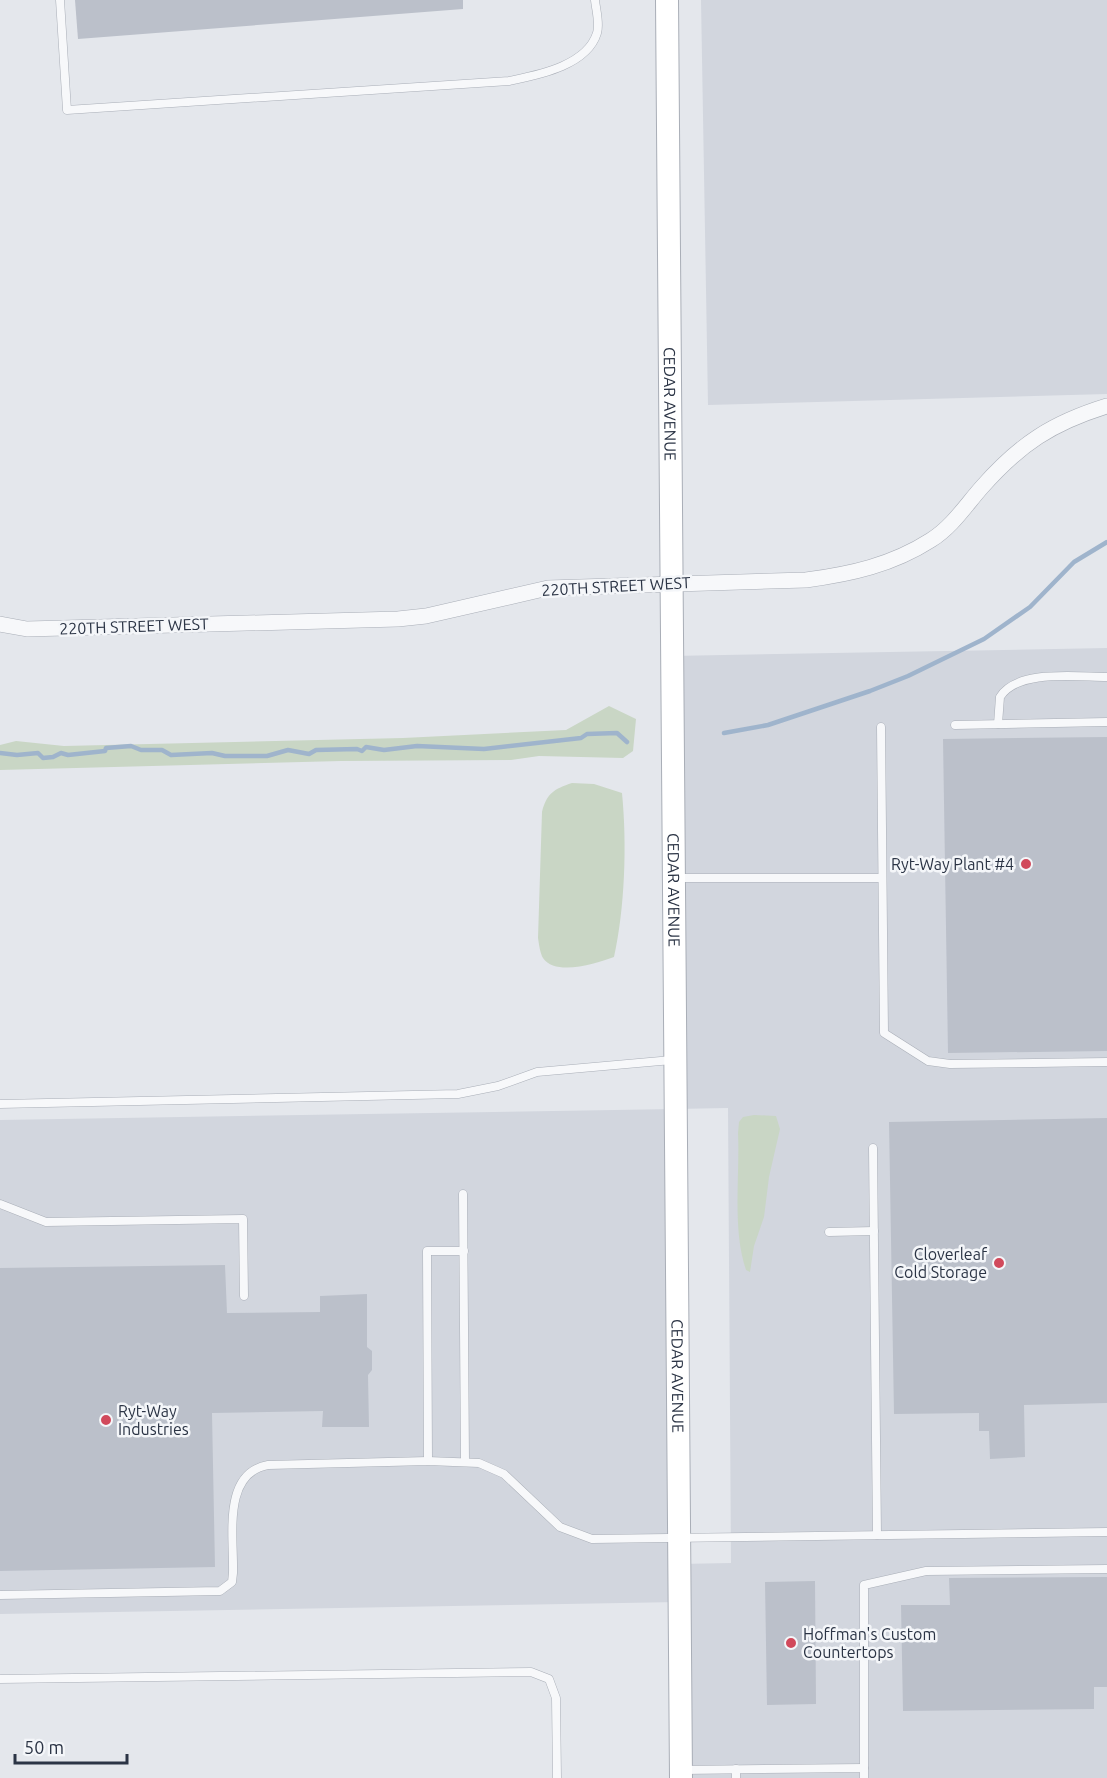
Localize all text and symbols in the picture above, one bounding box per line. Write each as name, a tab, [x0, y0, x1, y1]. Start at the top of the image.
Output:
street label: CEDAR AVENUE	[661, 347, 680, 461]
street label: 220TH STREET WEST	[541, 573, 691, 599]
street label: 220TH STREET WEST	[59, 614, 209, 638]
street label: CEDAR AVENUE	[665, 833, 683, 947]
place label: Ryt-Way Plant #4	[891, 855, 1014, 873]
marker: Ryt-Way Plant #4	[1019, 857, 1033, 871]
place label: Cloverleaf Cold Storage	[894, 1245, 988, 1281]
marker: Cloverleaf Cold Storage	[992, 1256, 1006, 1270]
street label: CEDAR AVENUE	[668, 1319, 687, 1433]
place label: Ryt-Way Industries	[118, 1402, 189, 1438]
marker: Ryt-Way Industries	[99, 1413, 113, 1427]
place label: Hoffman's Custom Countertops	[803, 1625, 936, 1661]
marker: Hoffman's Custom Countertops	[784, 1636, 798, 1650]
scale bar	[15, 1727, 128, 1765]
text: 50 m	[24, 1737, 64, 1757]

